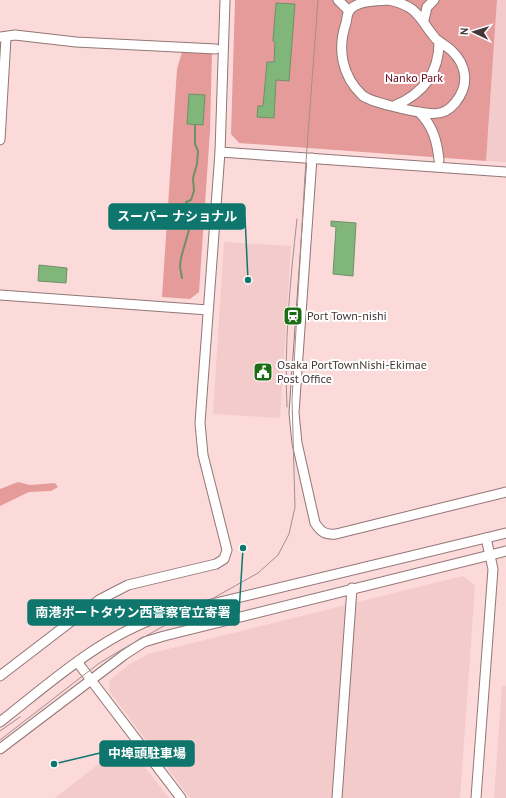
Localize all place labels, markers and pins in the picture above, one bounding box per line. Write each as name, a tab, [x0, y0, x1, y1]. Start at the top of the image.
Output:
callout: スーパー ナショナル	[109, 204, 245, 229]
station icon: Port Town-nishi	[282, 305, 304, 327]
place label: Port Town-nishi	[307, 308, 387, 323]
place label: Osaka PortTownNishi-Ekimae Post Office	[277, 357, 427, 386]
public building icon: Osaka PortTownNishi-Ekimae Post Office	[252, 361, 274, 383]
callout: 南港ポートタウン西警察官立寄署	[28, 600, 239, 625]
callout: 中埠頭駐車場	[100, 741, 194, 766]

